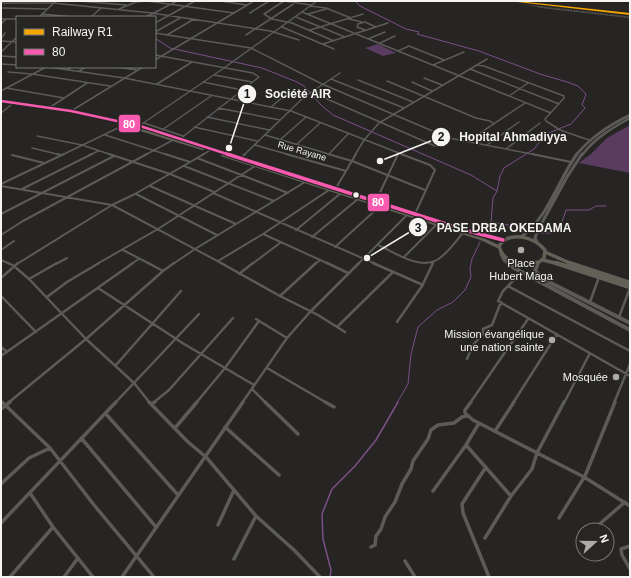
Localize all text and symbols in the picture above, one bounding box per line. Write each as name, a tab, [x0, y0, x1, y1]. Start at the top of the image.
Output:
legend	[16, 16, 156, 68]
text: Railway R1	[52, 25, 113, 39]
text: 80	[52, 45, 66, 59]
callout: Société AIR	[237, 82, 339, 106]
text: 1	[244, 87, 251, 101]
text: Société AIR	[265, 87, 331, 101]
line badge: 80	[118, 114, 141, 133]
text: 80	[123, 118, 135, 130]
callout: Hopital Ahmadiyya	[431, 125, 575, 149]
text: 2	[438, 130, 445, 144]
text: Hopital Ahmadiyya	[459, 130, 567, 144]
street label: Rue Rayane	[277, 139, 327, 163]
unlabelled marker	[351, 190, 361, 200]
line badge: 80	[367, 193, 390, 212]
text: 80	[372, 196, 384, 208]
callout: PASE DRBA OKEDAMA	[408, 215, 579, 239]
text: 3	[415, 221, 422, 235]
text: PASE DRBA OKEDAMA	[437, 221, 572, 235]
marker: Place Hubert Maga	[516, 245, 526, 255]
place label: Place Hubert Maga	[489, 257, 554, 282]
place label: Mission évangélique une nation sainte	[444, 328, 544, 353]
marker: Mission évangélique une nation sainte	[547, 335, 557, 345]
place label: Mosquée	[563, 371, 608, 383]
marker: Mosquée	[611, 372, 621, 382]
north arrow	[575, 522, 615, 562]
text: N	[597, 533, 611, 544]

